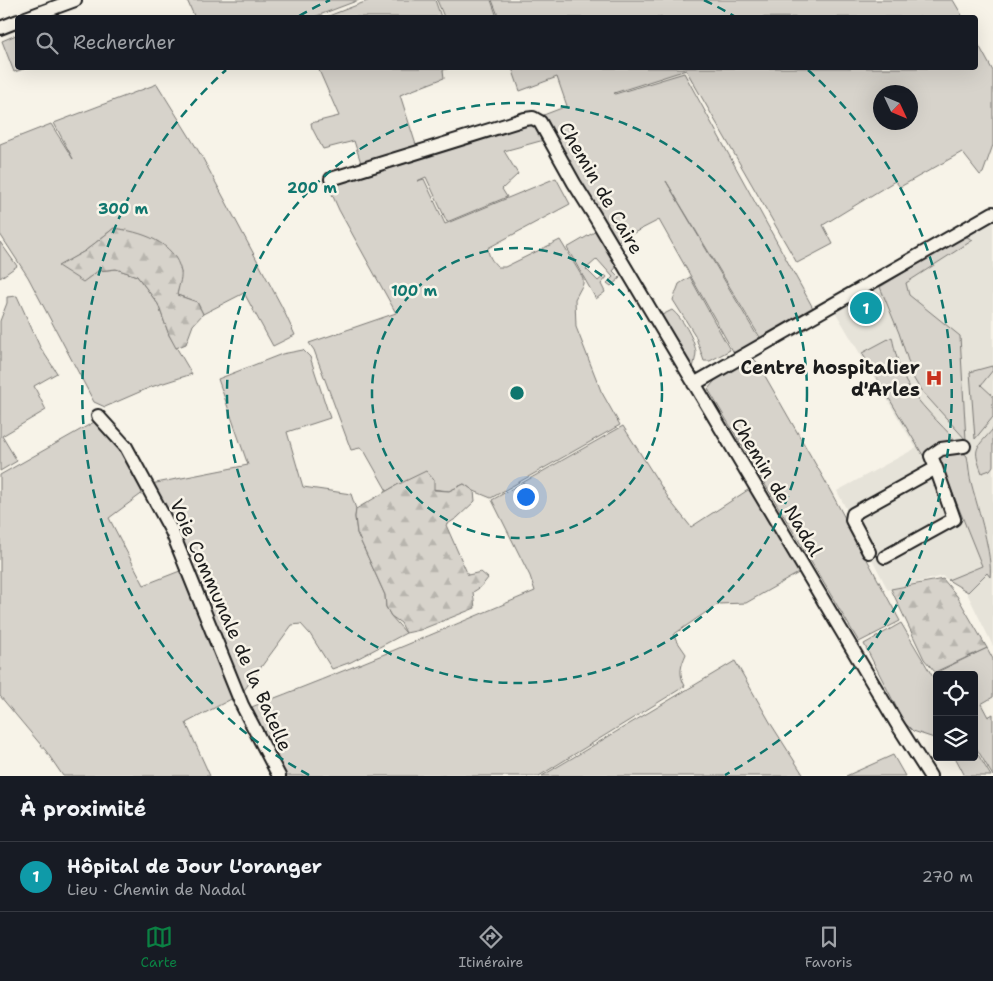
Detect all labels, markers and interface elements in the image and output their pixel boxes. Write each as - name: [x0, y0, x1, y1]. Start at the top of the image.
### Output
- search box: [15, 15, 978, 70]
- icon: search: [33, 29, 61, 57]
- text: Rechercher: [73, 30, 176, 55]
- north arrow: [873, 85, 918, 130]
- street label: Chemin de Caire: [553, 117, 649, 259]
- text: 200 m: [287, 178, 337, 198]
- text: 300 m: [98, 199, 148, 219]
- text: 100 m: [391, 281, 437, 301]
- pin: 1: [850, 289, 882, 327]
- place label: Centre hospitalier d'Arles: [741, 355, 920, 402]
- hospital icon: Centre hospitalier d'Arles: [924, 368, 944, 388]
- centre of rings: [508, 384, 526, 402]
- street label: Chemin de Nadal: [726, 413, 828, 561]
- your location: [513, 484, 539, 510]
- street label: Voie Communale de la Batelle: [164, 495, 298, 755]
- map controls: [933, 671, 978, 761]
- button: locate: [933, 671, 978, 716]
- button: layers: [933, 716, 978, 761]
- text: À proximité: [20, 795, 146, 823]
- text: Hôpital de Jour L'oranger: [67, 854, 322, 879]
- text: 1: [32, 866, 40, 887]
- text: 270 m: [922, 866, 973, 887]
- text: Lieu · Chemin de Nadal: [67, 879, 246, 900]
- tab: Carte: [141, 923, 177, 971]
- tab: Itinéraire: [458, 923, 523, 971]
- tab: Favoris: [805, 923, 852, 971]

